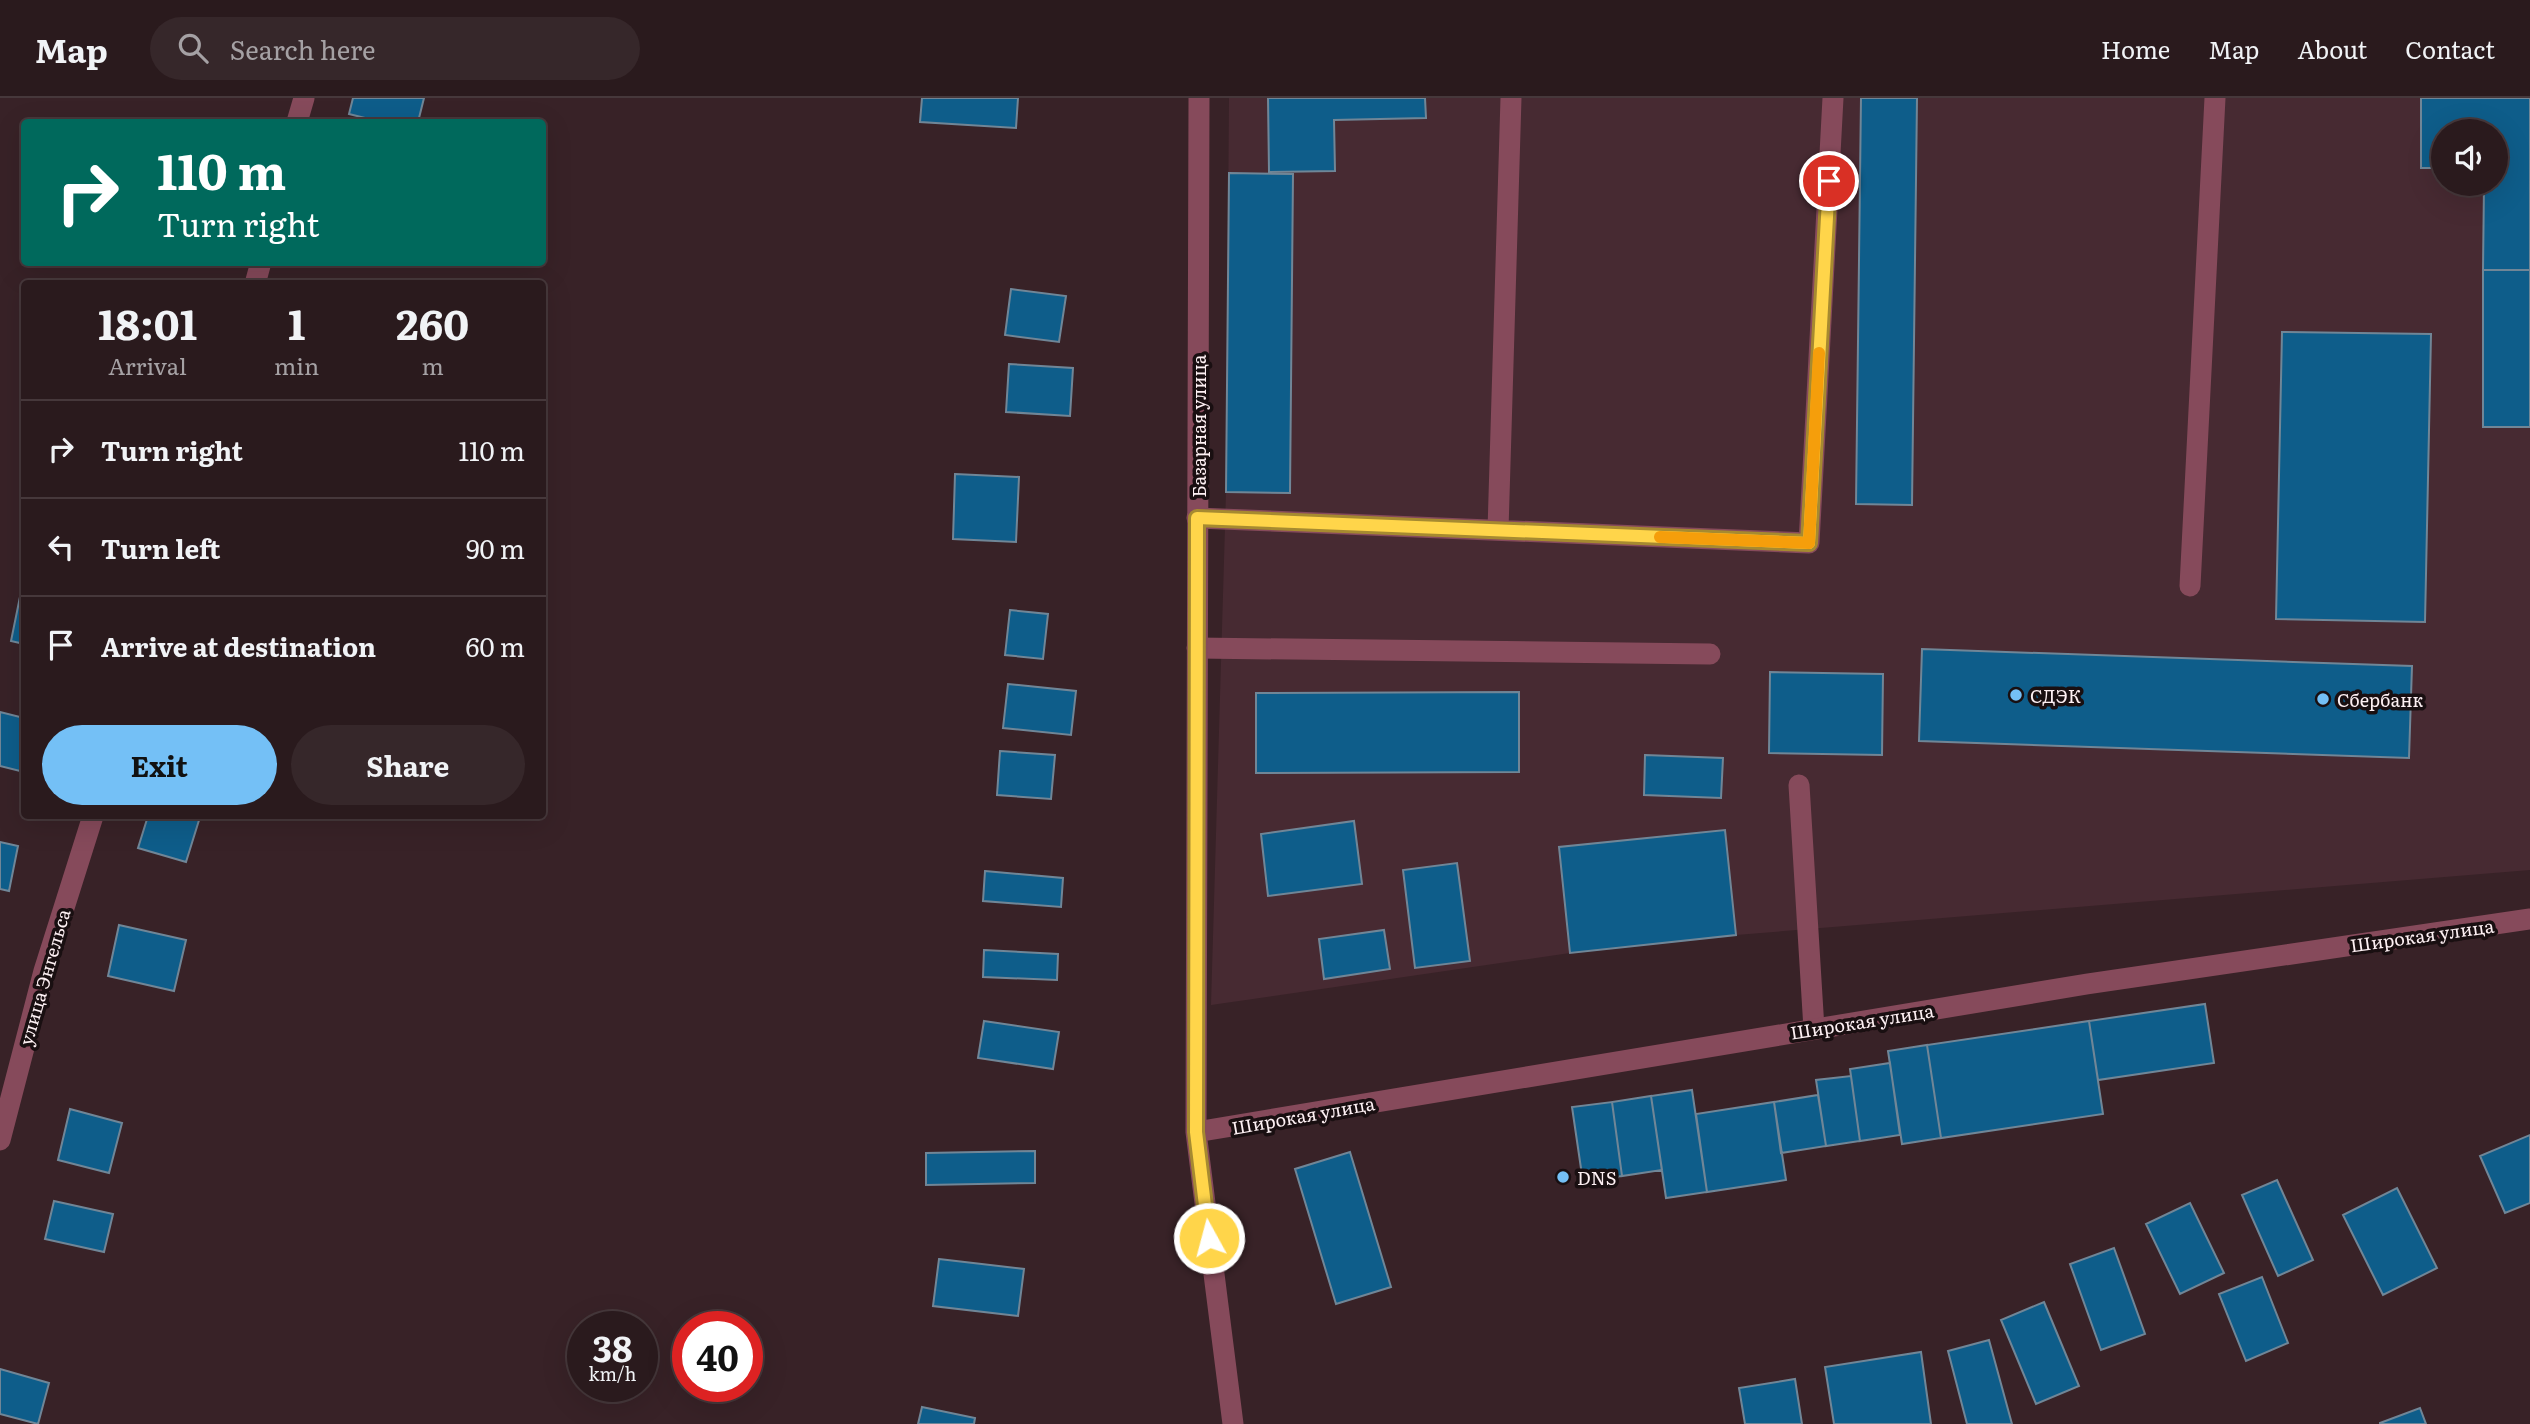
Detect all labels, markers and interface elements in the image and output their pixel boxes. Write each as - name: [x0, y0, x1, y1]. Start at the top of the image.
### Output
- search box: [150, 17, 640, 80]
- text: Map: [35, 24, 108, 73]
- icon: search: [174, 29, 212, 67]
- text: Search here: [230, 29, 376, 68]
- text: Home: [2101, 31, 2170, 66]
- text: Map: [2208, 31, 2259, 66]
- text: About: [2297, 31, 2367, 66]
- text: Contact: [2405, 31, 2495, 66]
- map controls: [2431, 119, 2508, 196]
- button: sound: [2431, 119, 2508, 196]
- text: 110 m: [157, 132, 286, 205]
- icon: right: [42, 147, 133, 238]
- pin: [1799, 151, 1859, 211]
- icon: arrive: [1810, 162, 1848, 200]
- text: Turn right: [157, 199, 319, 247]
- text: 18:01: [98, 291, 197, 353]
- text: 1: [288, 291, 305, 353]
- text: 260: [396, 291, 469, 353]
- text: Arrival: [108, 348, 187, 382]
- text: min: [274, 348, 319, 382]
- text: m: [421, 348, 444, 382]
- street label: Базарная улица: [1185, 354, 1212, 498]
- icon: right: [42, 430, 80, 468]
- text: Turn right: [101, 430, 243, 469]
- text: 110 m: [458, 430, 525, 469]
- icon: left: [42, 528, 80, 566]
- text: Turn left: [101, 528, 220, 567]
- text: 90 m: [466, 528, 525, 567]
- icon: arrive: [42, 626, 80, 664]
- text: Arrive at destination: [101, 626, 376, 665]
- text: 60 m: [466, 626, 525, 665]
- place label: СДЭК: [2030, 682, 2081, 709]
- place label: Сбербанк: [2337, 686, 2424, 713]
- marker: СДЭК: [2008, 687, 2024, 703]
- marker: Сбербанк: [2315, 691, 2331, 707]
- button: Exit: [42, 725, 277, 805]
- button: Share: [291, 725, 525, 805]
- street label: улица Энгельса: [12, 905, 76, 1048]
- street label: Широкая улица: [2348, 912, 2496, 958]
- street label: Широкая улица: [1788, 996, 1936, 1046]
- street label: Широкая улица: [1229, 1089, 1377, 1141]
- place label: DNS: [1577, 1164, 1617, 1191]
- marker: DNS: [1555, 1169, 1571, 1185]
- position arrow: [1172, 1201, 1246, 1275]
- speed limit sign: 40: [672, 1311, 763, 1402]
- text: 38: [592, 1321, 633, 1373]
- text: km/h: [589, 1360, 636, 1387]

